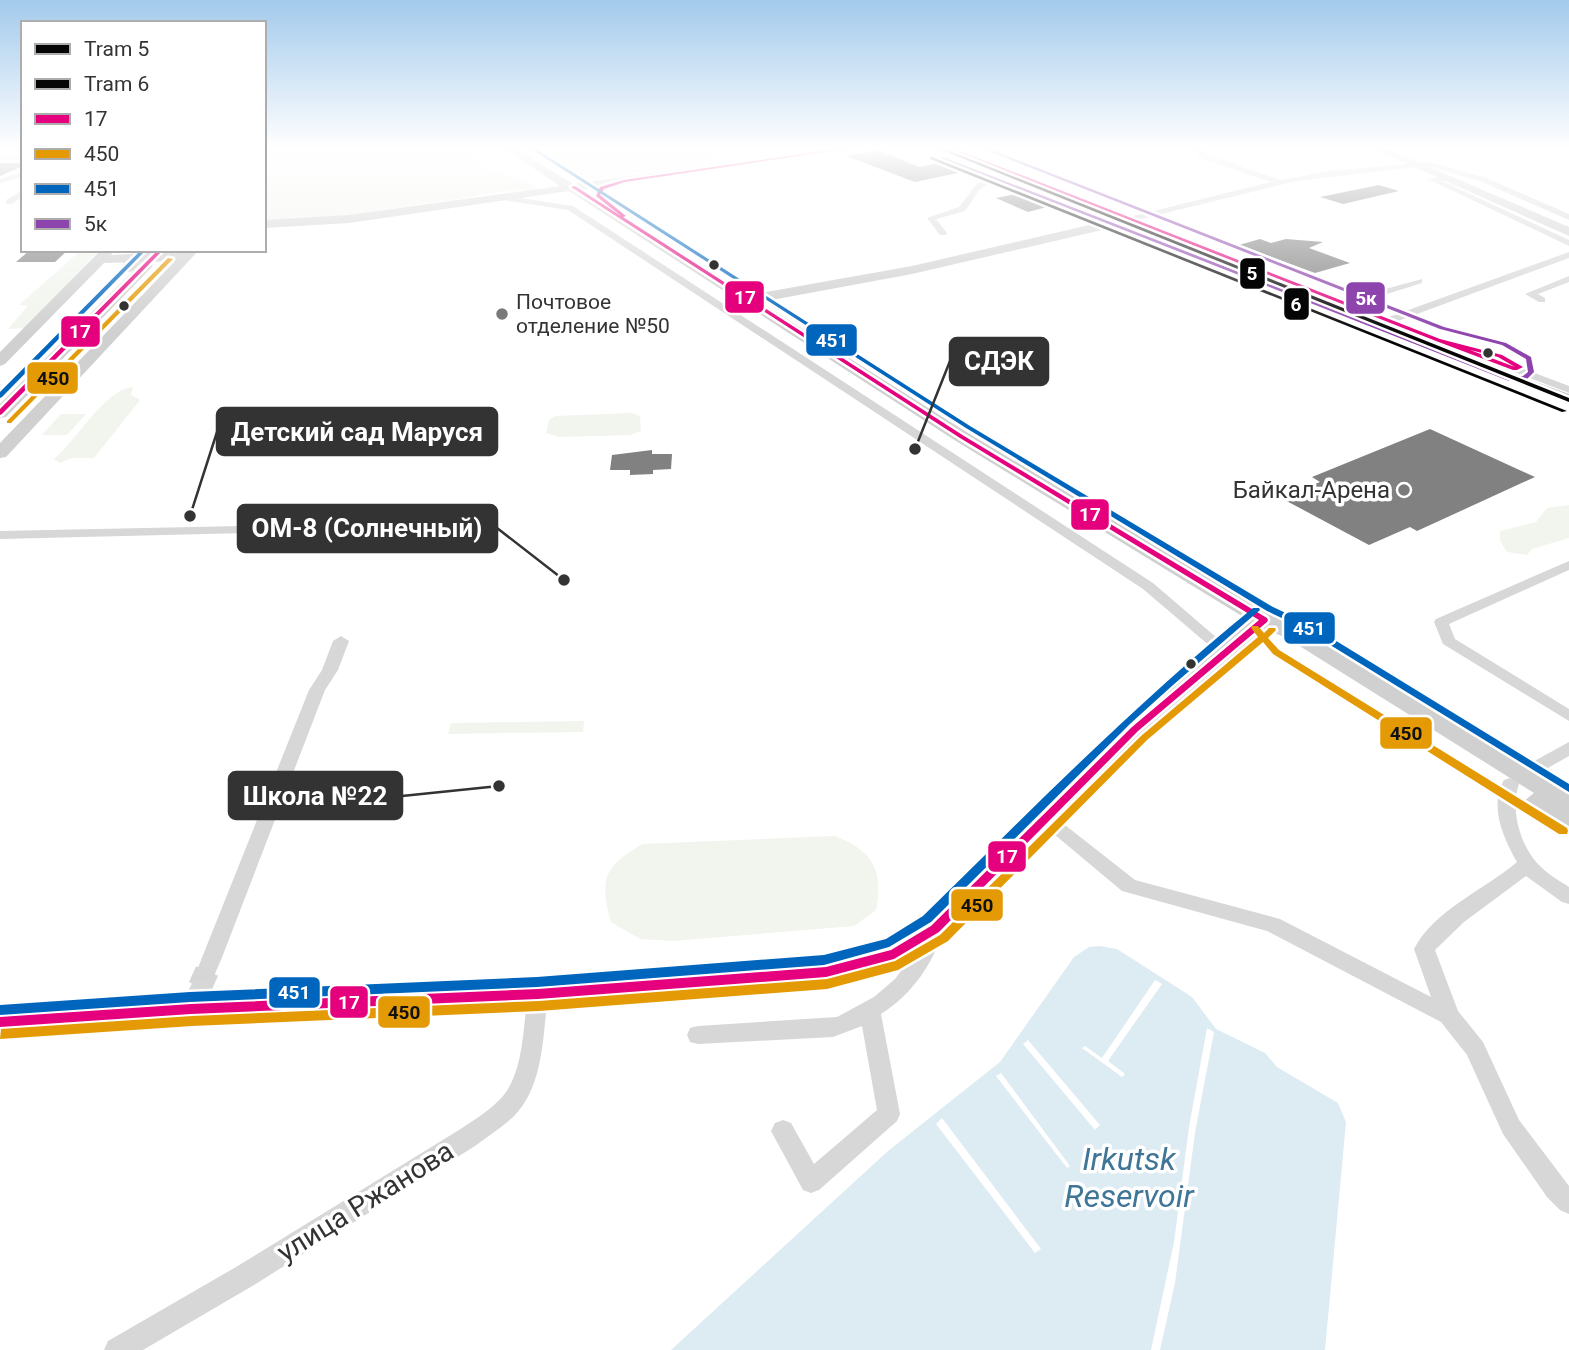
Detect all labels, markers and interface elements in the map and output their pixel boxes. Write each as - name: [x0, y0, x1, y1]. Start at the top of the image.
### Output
- legend: [21, 21, 266, 252]
- text: Tram 5: [84, 37, 149, 61]
- text: Tram 6: [84, 72, 149, 96]
- text: 17: [84, 107, 108, 131]
- text: 450: [84, 142, 119, 166]
- text: 451: [84, 177, 119, 201]
- text: 5к: [84, 212, 108, 236]
- line badge: 5: [1239, 257, 1266, 290]
- unlabelled marker: [707, 258, 721, 272]
- text: 5: [1247, 262, 1258, 285]
- line badge: 17: [724, 280, 765, 314]
- line badge: 5к: [1345, 281, 1386, 315]
- text: 17: [734, 286, 756, 309]
- line badge: 6: [1283, 287, 1310, 321]
- text: 5к: [1355, 287, 1377, 310]
- place label: Почтовое отделение №50: [516, 290, 670, 338]
- text: 6: [1291, 293, 1302, 316]
- unlabelled marker: [117, 299, 131, 313]
- marker: Почтовое отделение №50: [494, 306, 510, 322]
- line badge: 17: [60, 315, 101, 348]
- text: 17: [69, 320, 91, 343]
- line badge: 451: [805, 323, 858, 357]
- text: 451: [816, 329, 848, 352]
- callout: СДЭК: [950, 338, 1048, 385]
- text: СДЭК: [964, 346, 1034, 376]
- unlabelled marker: [1481, 346, 1495, 360]
- line badge: 450: [26, 361, 79, 395]
- text: 450: [37, 367, 69, 390]
- callout: Детский сад Маруся: [217, 408, 497, 455]
- text: Детский сад Маруся: [231, 417, 483, 447]
- place label: Байкал-Арена: [1233, 476, 1390, 504]
- marker: Байкал-Арена: [1396, 482, 1412, 498]
- line badge: 17: [1070, 498, 1110, 531]
- text: 17: [1079, 503, 1101, 526]
- callout: ОМ-8 (Солнечный): [238, 505, 497, 552]
- text: ОМ-8 (Солнечный): [252, 513, 482, 543]
- line badge: 451: [1283, 611, 1336, 645]
- text: 451: [1293, 617, 1325, 640]
- unlabelled marker: [1184, 657, 1198, 671]
- line badge: 450: [1379, 716, 1433, 750]
- text: 450: [1390, 722, 1422, 745]
- callout: Школа №22: [229, 772, 402, 819]
- text: Школа №22: [243, 781, 387, 811]
- line badge: 17: [987, 840, 1027, 873]
- text: 17: [996, 845, 1018, 868]
- line badge: 450: [950, 888, 1004, 922]
- text: 450: [961, 894, 993, 917]
- line badge: 451: [268, 976, 321, 1009]
- text: 451: [278, 981, 310, 1004]
- line badge: 17: [329, 985, 369, 1019]
- text: 17: [338, 991, 360, 1014]
- line badge: 450: [377, 995, 431, 1029]
- text: 450: [388, 1001, 420, 1024]
- street label: улица Ржанова: [271, 1134, 459, 1269]
- water label: Irkutsk Reservoir: [1064, 1140, 1195, 1215]

